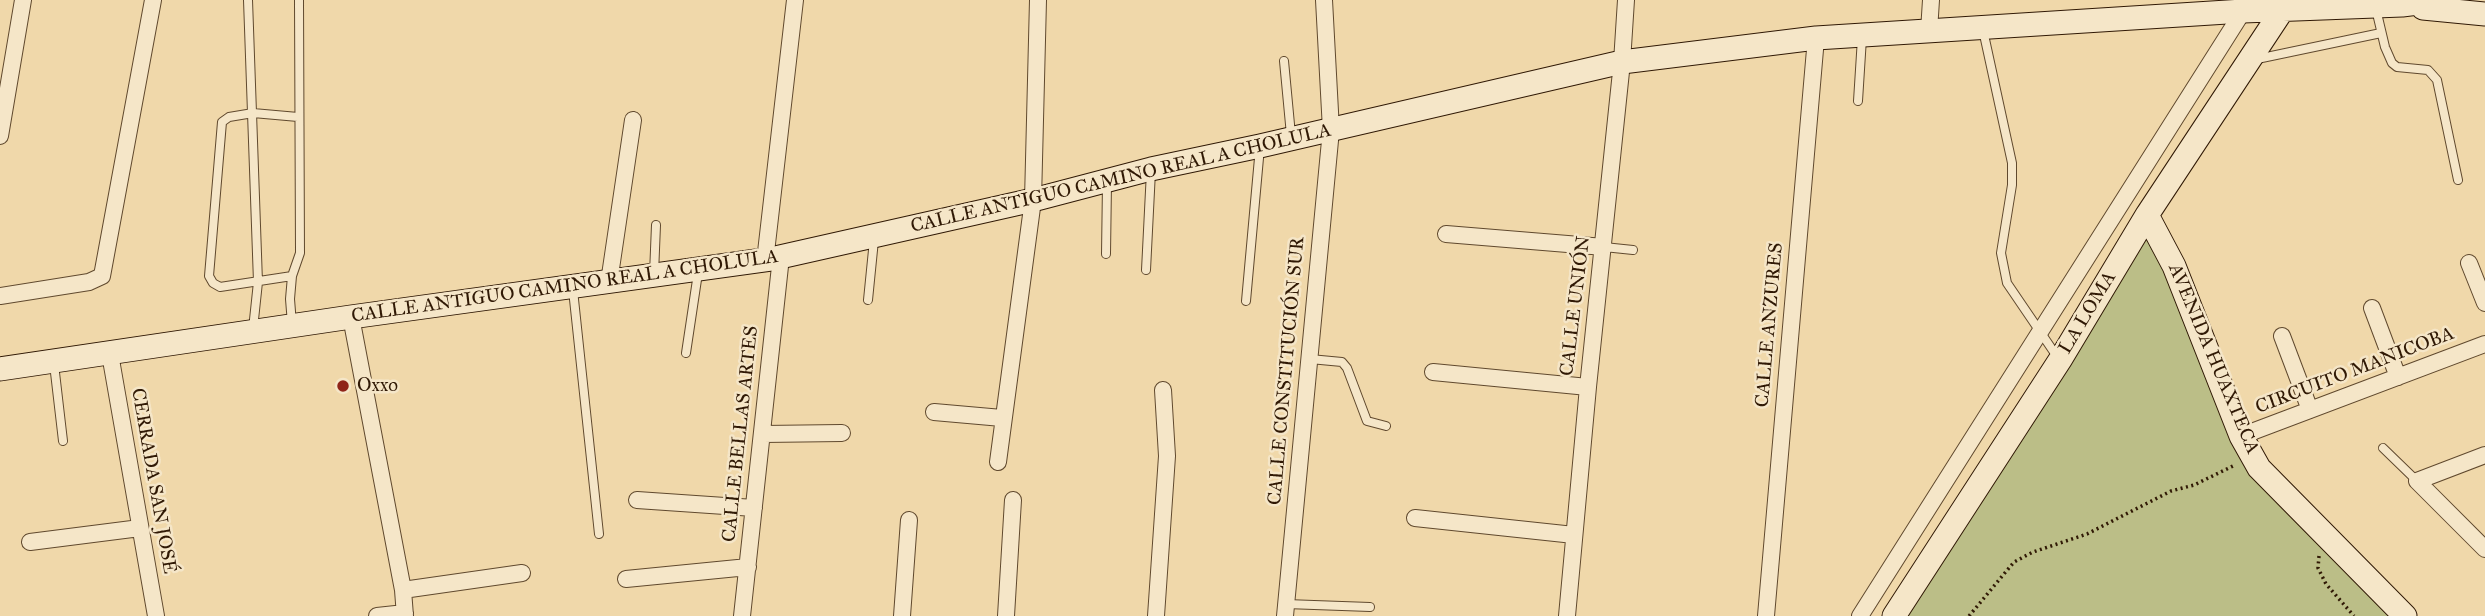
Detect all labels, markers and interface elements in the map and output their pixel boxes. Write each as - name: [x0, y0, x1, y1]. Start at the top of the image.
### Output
- street label: CALLE ANTIGUO CAMINO REAL A CHOLULA: [909, 119, 1333, 239]
- street label: CALLE UNIÓN: [1556, 235, 1596, 377]
- street label: CALLE CONSTITUCIÓN SUR: [1264, 236, 1310, 506]
- street label: CALLE ANZURES: [1751, 242, 1789, 408]
- street label: CALLE ANTIGUO CAMINO REAL A CHOLULA: [350, 246, 780, 328]
- street label: AVENIDA HUAXTECA: [2163, 260, 2263, 458]
- street label: LA LOMA: [2054, 268, 2122, 358]
- street label: CIRCUITO MANICOBA: [2253, 323, 2457, 419]
- street label: CALLE BELLAS ARTES: [718, 325, 764, 543]
- place label: Oxxo: [357, 375, 398, 397]
- marker: Oxxo: [335, 378, 351, 394]
- street label: CERRADA SAN JOSÉ: [125, 386, 181, 576]

